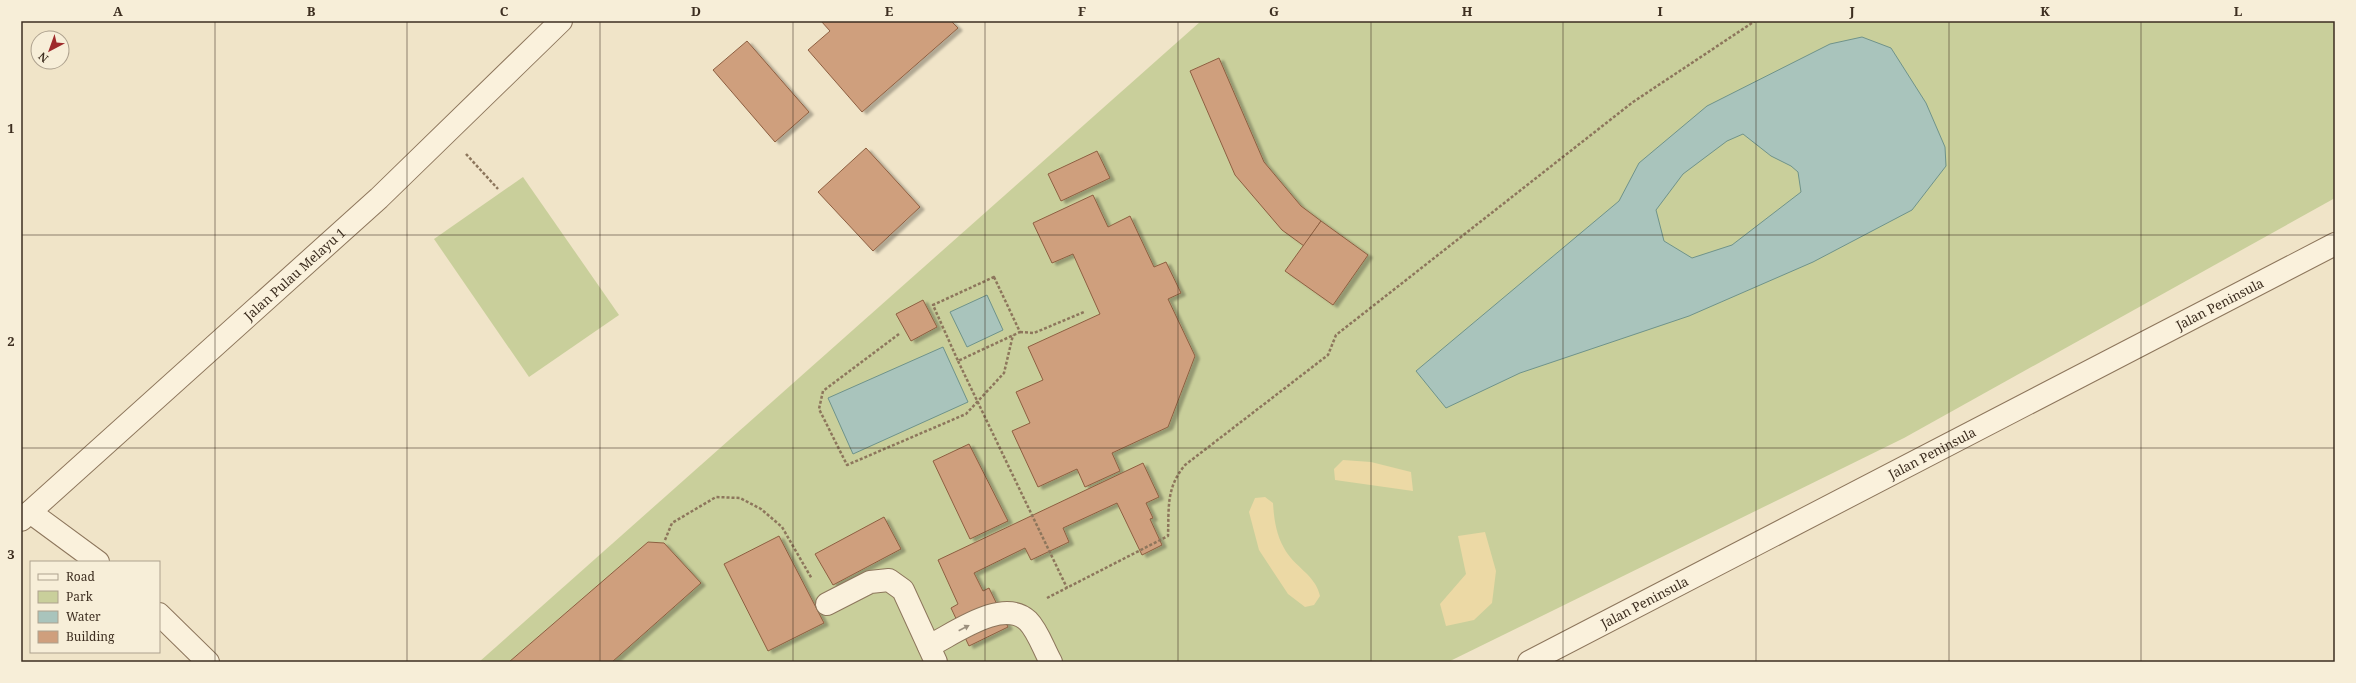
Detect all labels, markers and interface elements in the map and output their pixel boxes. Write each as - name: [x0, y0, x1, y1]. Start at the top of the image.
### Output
- text: A: [113, 2, 123, 20]
- text: B: [307, 2, 316, 20]
- text: C: [500, 2, 509, 20]
- text: D: [691, 2, 701, 20]
- text: E: [885, 2, 894, 20]
- text: F: [1078, 2, 1086, 20]
- text: G: [1269, 2, 1279, 20]
- text: H: [1462, 2, 1473, 20]
- text: I: [1657, 2, 1663, 20]
- text: J: [1848, 2, 1855, 20]
- text: K: [2040, 2, 2050, 20]
- text: L: [2234, 2, 2243, 20]
- north arrow: [30, 30, 70, 70]
- text: N: [35, 49, 51, 66]
- text: 1: [7, 119, 15, 137]
- street label: Jalan Pulau Melayu 1: [239, 223, 349, 325]
- street label: Jalan Peninsula: [2172, 274, 2267, 334]
- text: 2: [7, 332, 15, 350]
- street label: Jalan Peninsula: [1884, 423, 1979, 484]
- text: 3: [7, 545, 15, 563]
- legend: [30, 561, 160, 653]
- text: Road: [66, 568, 96, 585]
- street label: Jalan Peninsula: [1597, 572, 1691, 633]
- text: Park: [66, 588, 94, 605]
- text: Water: [66, 608, 101, 625]
- one-way arrow: [958, 625, 969, 632]
- text: Building: [66, 628, 115, 645]

